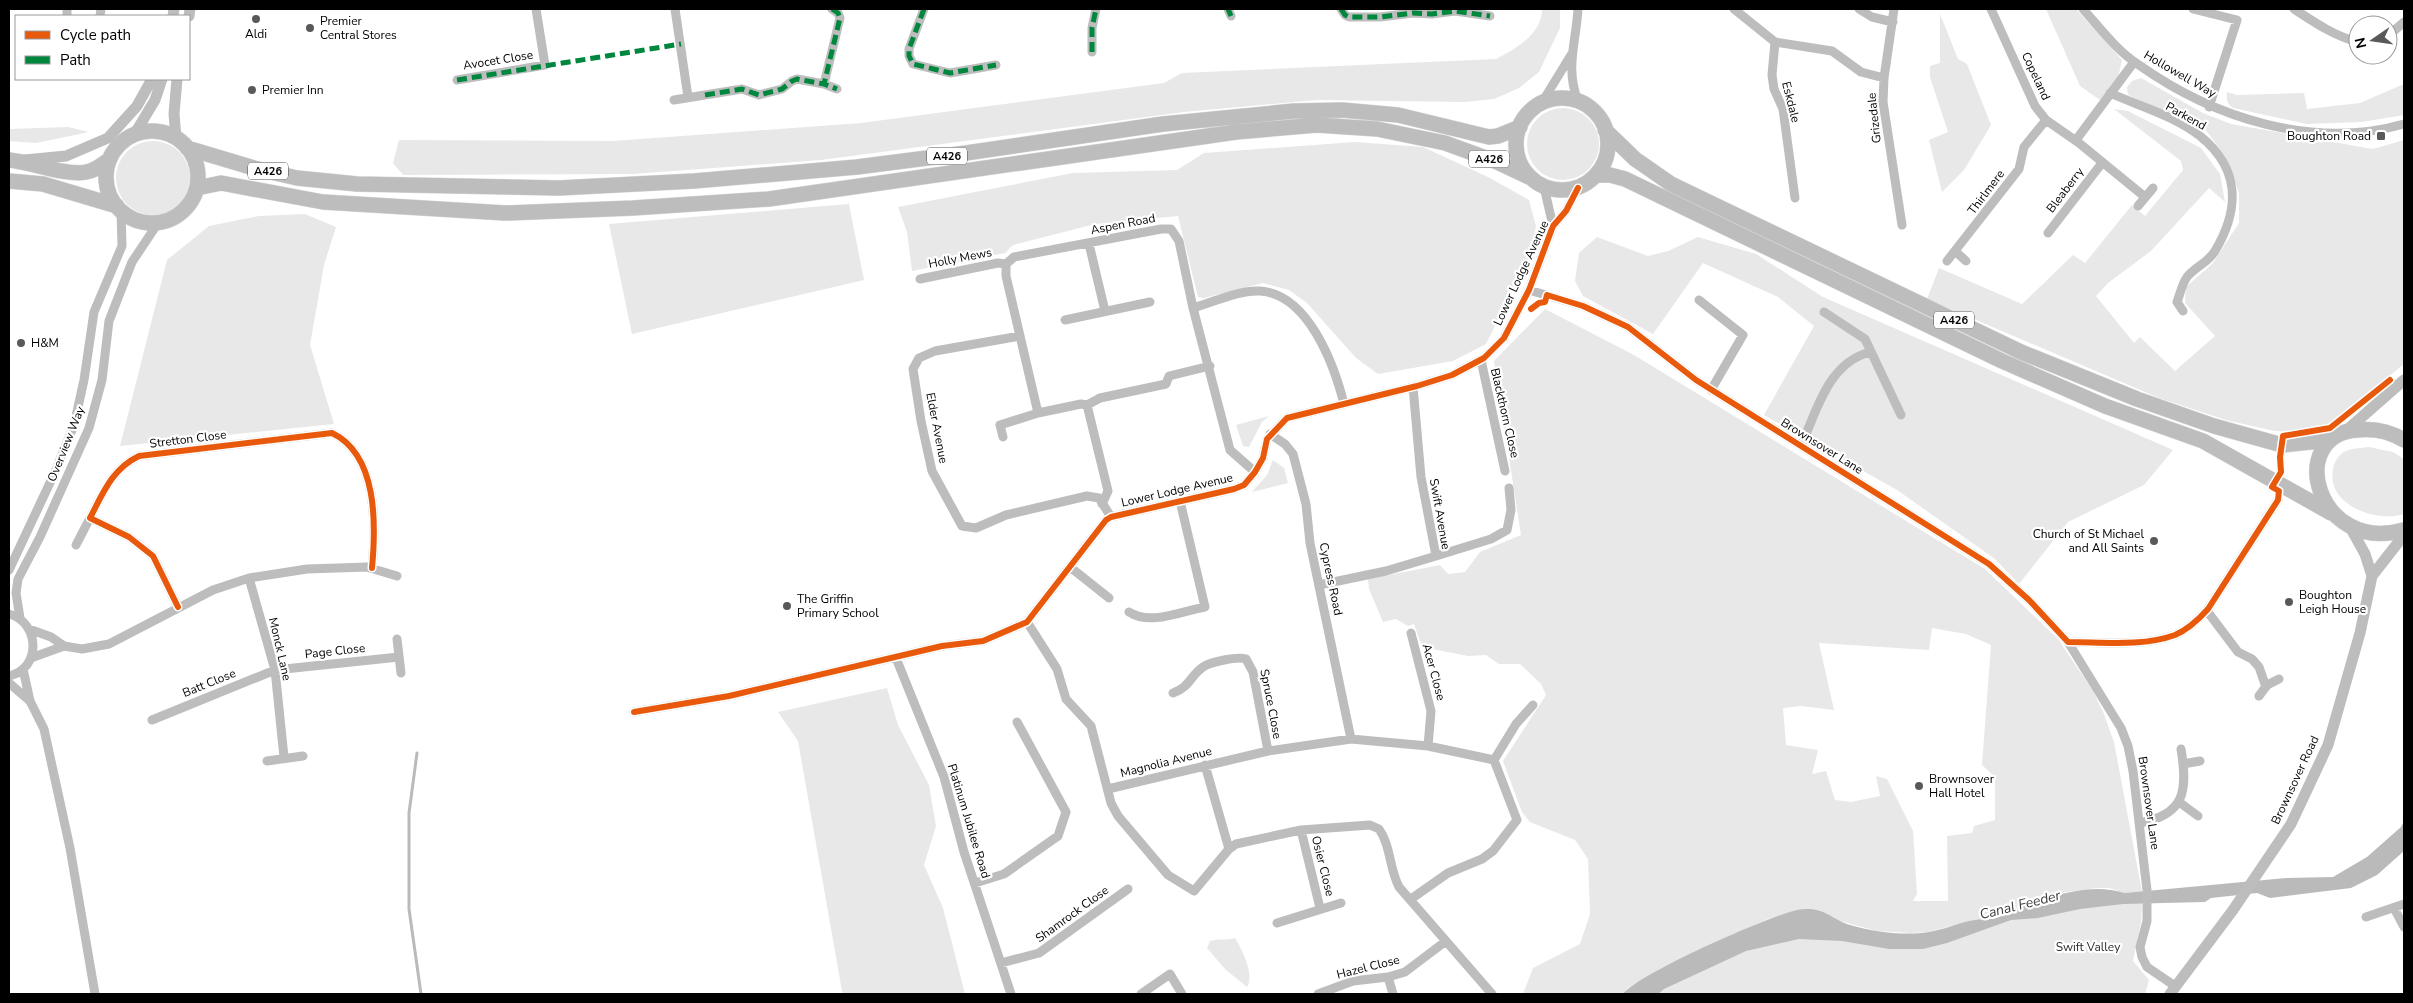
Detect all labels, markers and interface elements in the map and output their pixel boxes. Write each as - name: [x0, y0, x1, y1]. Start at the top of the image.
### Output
- marker: Aldi: [250, 13, 262, 25]
- place label: Premier Central Stores: [320, 13, 397, 43]
- legend: [15, 15, 190, 80]
- north arrow: [2348, 15, 2398, 65]
- marker: Premier Central Stores: [304, 22, 316, 34]
- text: Cycle path: [60, 25, 131, 45]
- place label: Aldi: [245, 26, 267, 42]
- text: N: [2350, 36, 2371, 50]
- street label: Avocet Close: [462, 47, 534, 73]
- street label: Hollowell Way: [2141, 47, 2220, 102]
- street label: Copeland: [2018, 49, 2054, 103]
- text: Path: [60, 50, 91, 70]
- street label: Eskdale: [1778, 80, 1804, 124]
- place label: Premier Inn: [262, 82, 324, 98]
- marker: Premier Inn: [246, 84, 258, 96]
- street label: Grizedale: [1863, 92, 1885, 144]
- street label: Parkend: [2163, 98, 2209, 134]
- place label: Boughton Road: [2287, 128, 2371, 144]
- marker: Boughton Road: [2375, 130, 2387, 142]
- road number: A426: [927, 148, 967, 164]
- road number: A426: [1469, 150, 1509, 168]
- road number: A426: [248, 162, 288, 180]
- street label: Bleaberry: [2043, 163, 2088, 216]
- street label: Thirlmere: [1964, 166, 2008, 218]
- street label: Aspen Road: [1089, 210, 1157, 238]
- street label: Lower Lodge Avenue: [1490, 218, 1552, 328]
- street label: Holly Mews: [927, 244, 993, 272]
- road number: A426: [1934, 312, 1974, 328]
- place label: H&M: [31, 335, 59, 351]
- marker: H&M: [15, 337, 27, 349]
- street label: Blackthorn Close: [1487, 367, 1523, 459]
- street label: Elder Avenue: [922, 391, 952, 465]
- street label: Overview Way: [44, 403, 89, 484]
- street label: Brownsover Lane: [1778, 414, 1866, 478]
- street label: Stretton Close: [149, 426, 227, 452]
- street label: Lower Lodge Avenue: [1120, 469, 1234, 511]
- street label: Swift Avenue: [1426, 477, 1454, 551]
- place label: Church of St Michael and All Saints: [2033, 526, 2144, 556]
- marker: Church of St Michael and All Saints: [2148, 535, 2160, 547]
- street label: Cypress Road: [1315, 541, 1347, 617]
- place label: Boughton Leigh House: [2299, 587, 2366, 617]
- place label: The Griffin Primary School: [797, 591, 879, 621]
- marker: Boughton Leigh House: [2283, 596, 2295, 608]
- marker: The Griffin Primary School: [781, 600, 793, 612]
- street label: Monck Lane: [265, 616, 295, 682]
- street label: Page Close: [304, 640, 366, 662]
- street label: Acer Close: [1419, 642, 1449, 702]
- street label: Batt Close: [180, 665, 238, 701]
- street label: Spruce Close: [1256, 668, 1286, 740]
- street label: Brownsover Road: [2267, 733, 2323, 827]
- street label: Magnolia Avenue: [1119, 743, 1213, 781]
- street label: Brownsover Lane: [2135, 755, 2163, 851]
- street label: Platinum Jubilee Road: [944, 762, 994, 880]
- place label: Brownsover Hall Hotel: [1929, 771, 1995, 801]
- marker: Brownsover Hall Hotel: [1913, 780, 1925, 792]
- street label: Osier Close: [1308, 834, 1338, 898]
- street label: Shamrock Close: [1032, 882, 1112, 946]
- water label: Canal Feeder: [1978, 886, 2063, 924]
- park label: Swift Valley: [2056, 939, 2121, 955]
- street label: Hazel Close: [1335, 951, 1401, 983]

